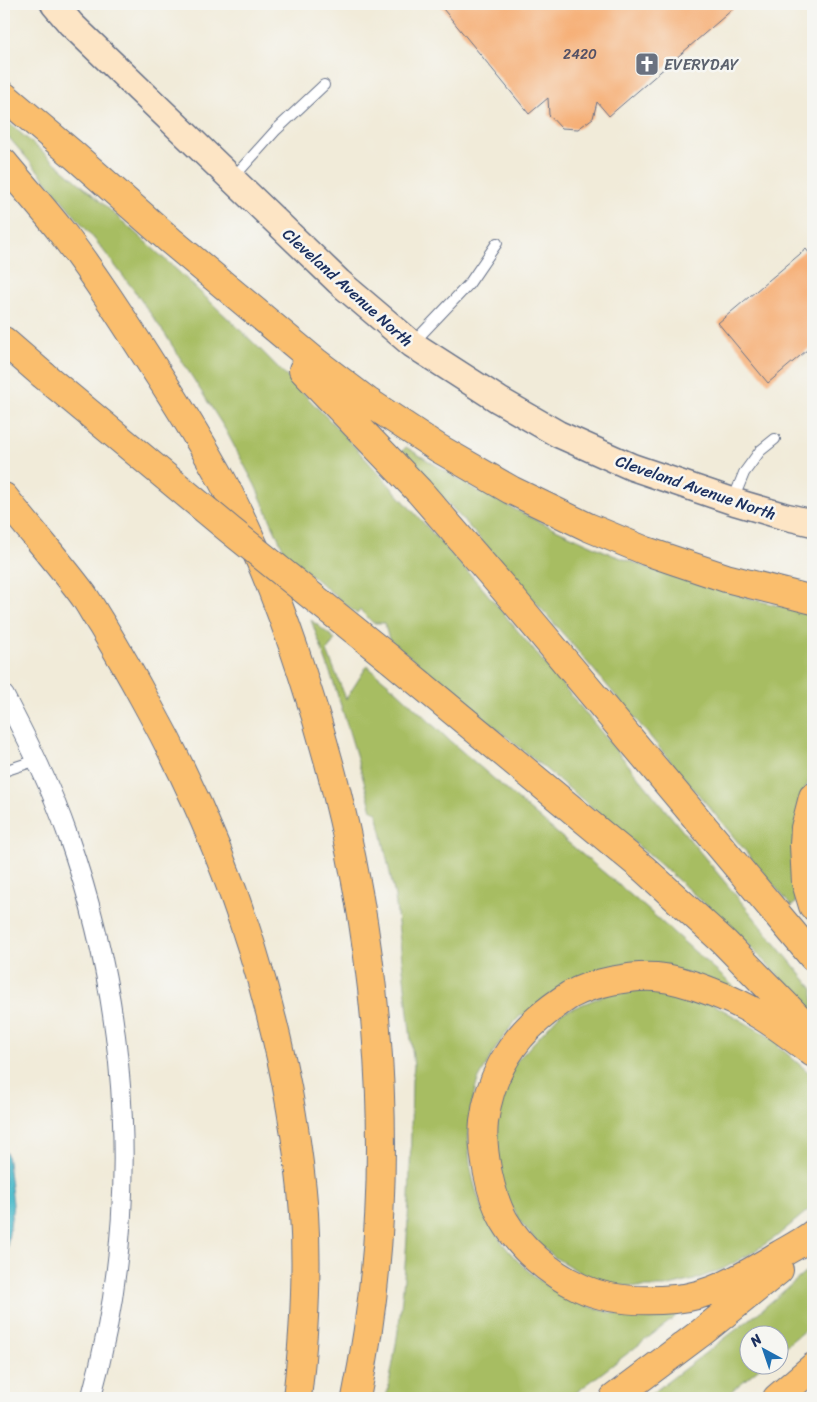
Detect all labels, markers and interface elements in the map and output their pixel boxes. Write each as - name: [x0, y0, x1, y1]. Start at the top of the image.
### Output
- house number: 2420: [563, 42, 597, 67]
- place label: EVERYDAY: [664, 50, 740, 79]
- church icon: EVERYDAY: [634, 51, 660, 77]
- street label: Cleveland Avenue North: [276, 220, 420, 354]
- street label: Cleveland Avenue North: [612, 446, 780, 529]
- north arrow: [740, 1324, 790, 1374]
- text: N: [743, 1328, 768, 1354]

